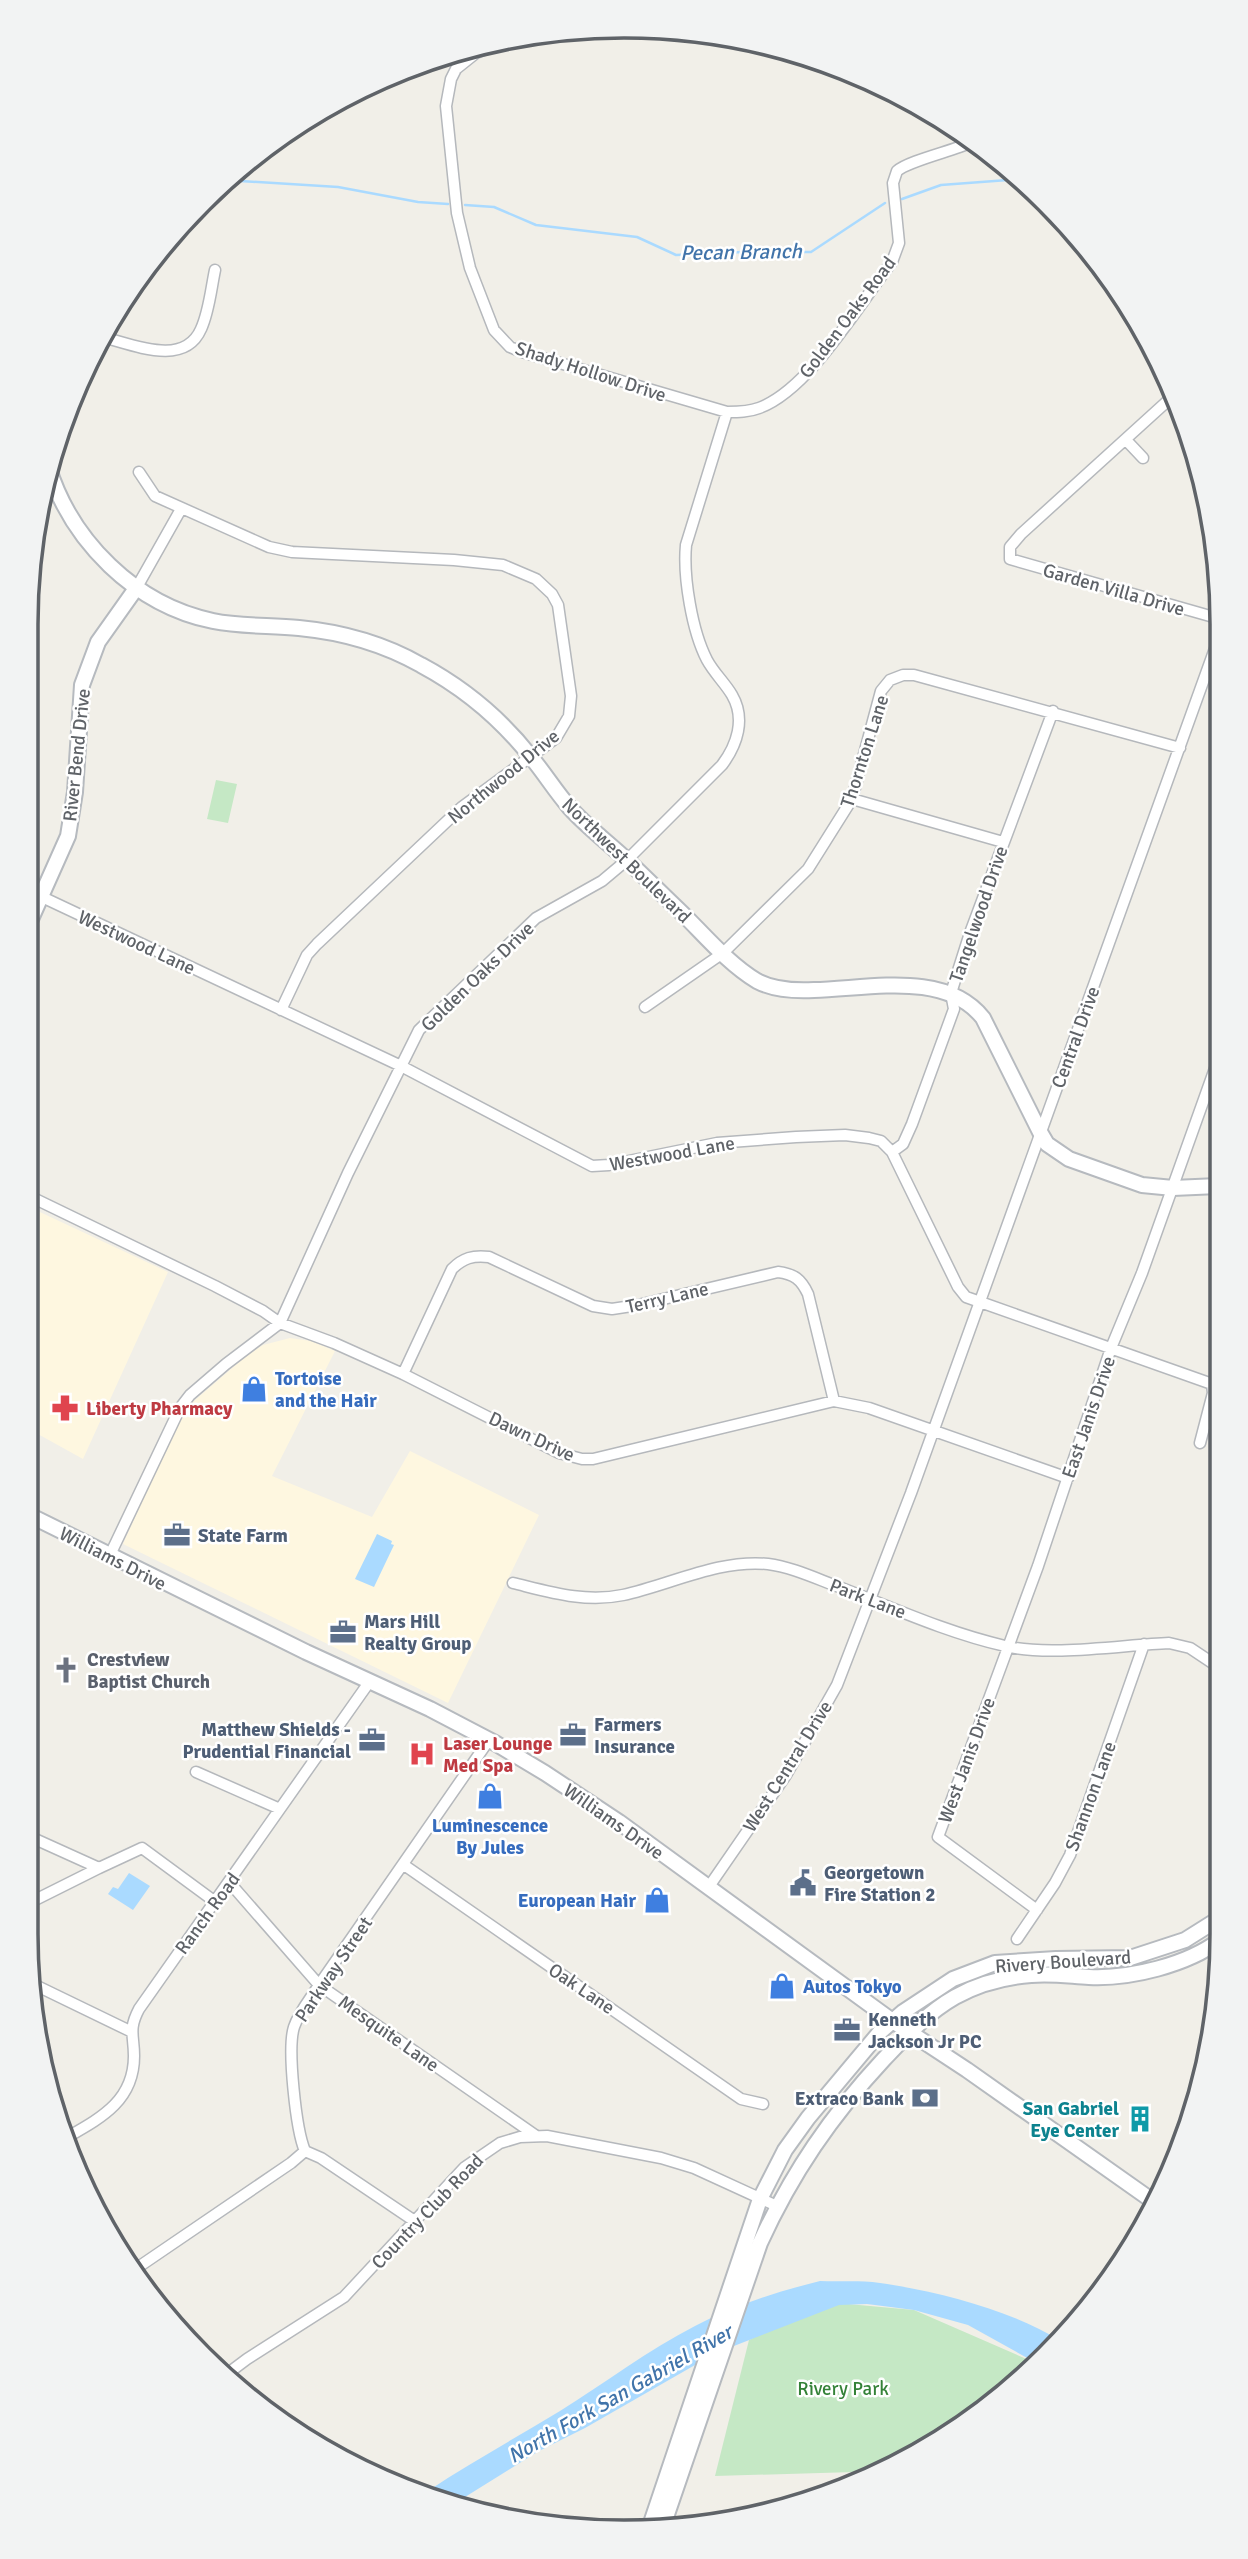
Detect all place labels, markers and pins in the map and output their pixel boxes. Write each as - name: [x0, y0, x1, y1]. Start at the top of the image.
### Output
- place label: Tortoise and the Hair: [275, 1367, 377, 1413]
- shop icon: Tortoise and the Hair: [239, 1374, 269, 1404]
- pharmacy icon: Liberty Pharmacy: [50, 1393, 80, 1423]
- place label: Liberty Pharmacy: [86, 1397, 233, 1421]
- office icon: State Farm: [162, 1520, 192, 1550]
- place label: State Farm: [198, 1524, 288, 1548]
- place label: Mars Hill Realty Group: [364, 1610, 471, 1656]
- office icon: Mars Hill Realty Group: [328, 1617, 358, 1647]
- place label: Crestview Baptist Church: [87, 1648, 210, 1694]
- church icon: Crestview Baptist Church: [51, 1655, 81, 1685]
- place label: Farmers Insurance: [594, 1713, 675, 1759]
- place label: Matthew Shields - Prudential Financial: [182, 1718, 351, 1764]
- office icon: Farmers Insurance: [558, 1720, 588, 1750]
- office icon: Matthew Shields - Prudential Financial: [357, 1725, 387, 1755]
- place label: Laser Lounge Med Spa: [443, 1732, 552, 1778]
- hospital icon: Laser Lounge Med Spa: [407, 1739, 437, 1769]
- shop icon: Luminescence By Jules: [475, 1781, 505, 1811]
- place label: Luminescence By Jules: [432, 1814, 548, 1860]
- place label: Georgetown Fire Station 2: [824, 1861, 936, 1907]
- public building icon: Georgetown Fire Station 2: [788, 1868, 818, 1898]
- shop icon: European Hair: [642, 1885, 672, 1915]
- place label: European Hair: [518, 1889, 636, 1913]
- shop icon: Autos Tokyo: [767, 1971, 797, 2001]
- place label: Autos Tokyo: [803, 1975, 902, 1999]
- place label: Kenneth Jackson Jr PC: [868, 2008, 982, 2054]
- office icon: Kenneth Jackson Jr PC: [832, 2015, 862, 2045]
- bank icon: Extraco Bank: [910, 2083, 940, 2113]
- place label: Extraco Bank: [795, 2087, 904, 2111]
- place label: San Gabriel Eye Center: [1023, 2097, 1119, 2143]
- building icon: San Gabriel Eye Center: [1125, 2104, 1155, 2134]

